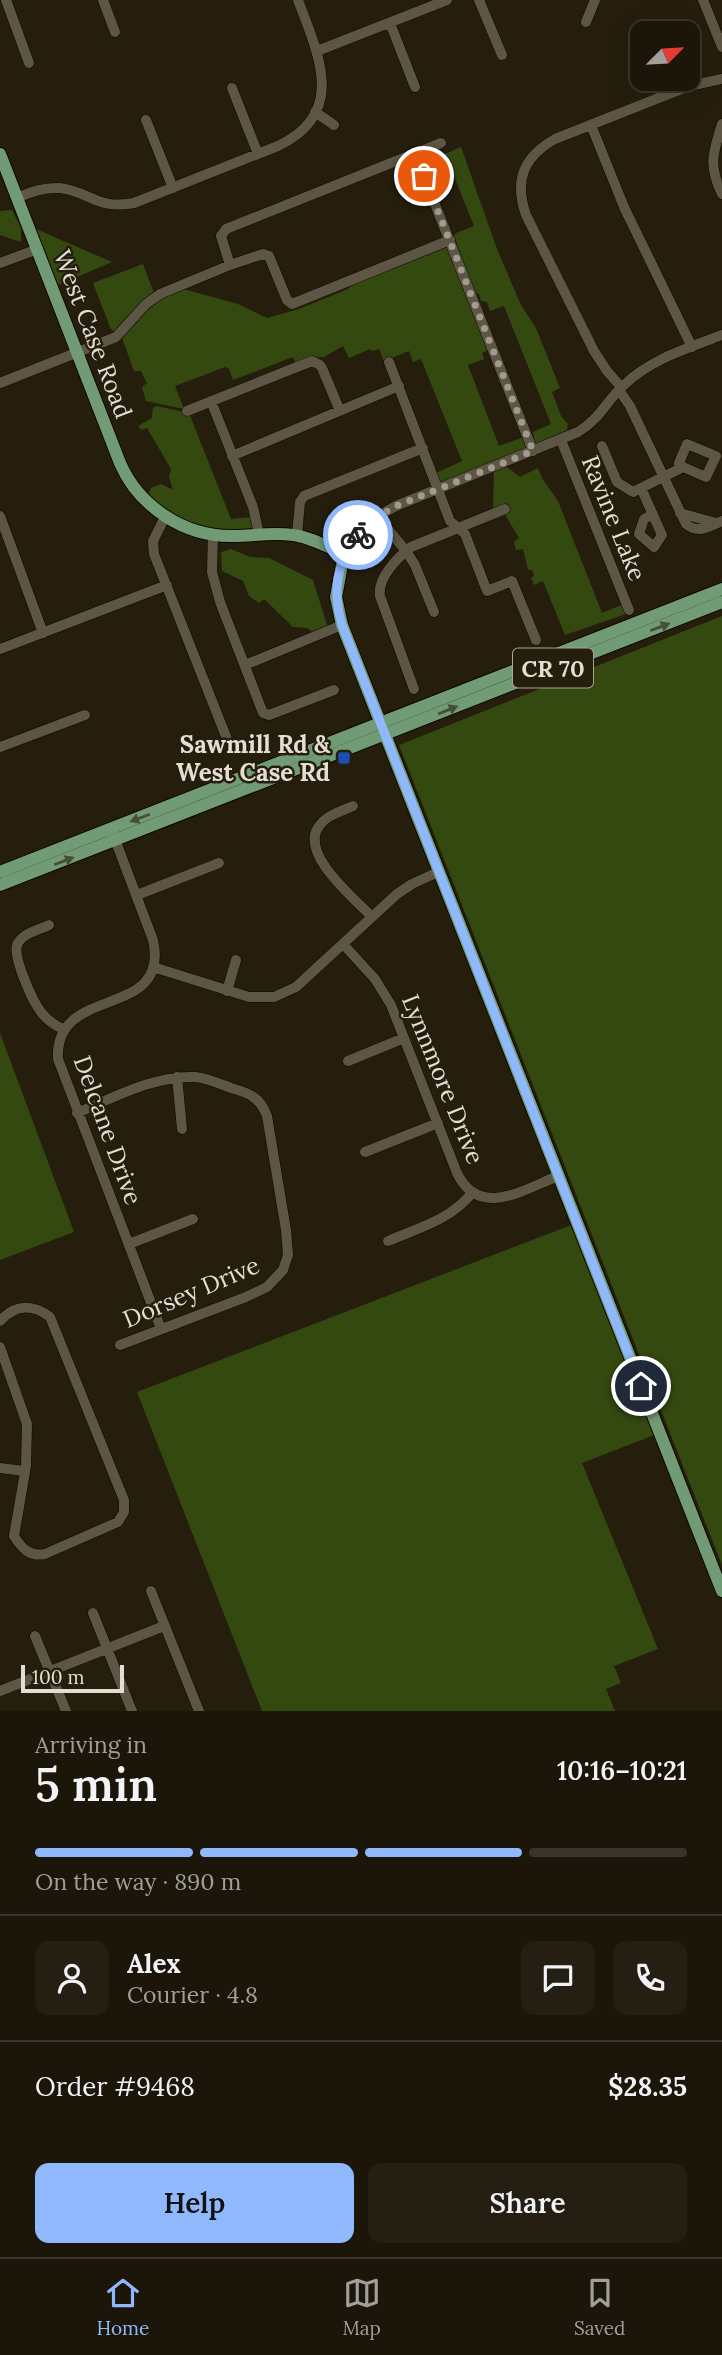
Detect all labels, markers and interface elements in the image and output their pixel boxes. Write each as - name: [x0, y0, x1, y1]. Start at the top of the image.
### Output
- north arrow: [630, 21, 700, 91]
- map controls: [630, 21, 700, 91]
- pin: [394, 146, 454, 206]
- icon: bag: [405, 157, 443, 195]
- street label: West Case Road: [47, 245, 139, 423]
- street label: Ravine Lake: [575, 451, 653, 585]
- courier: [323, 500, 393, 570]
- icon: bike: [339, 516, 377, 554]
- one-way arrow: [649, 621, 670, 632]
- road number: CR 70: [513, 648, 593, 688]
- one-way arrow: [438, 704, 459, 715]
- place label: Sawmill Rd & West Case Rd: [176, 729, 331, 788]
- marker: Sawmill Rd & West Case Rd: [336, 750, 352, 766]
- one-way arrow: [129, 813, 150, 824]
- one-way arrow: [53, 855, 74, 866]
- street label: Lynnmore Drive: [395, 990, 491, 1168]
- street label: Delcane Drive: [67, 1051, 149, 1209]
- street label: Dorsey Drive: [118, 1249, 264, 1335]
- pin: [611, 1356, 671, 1416]
- icon: home: [622, 1367, 660, 1405]
- scale bar: [21, 1662, 124, 1694]
- text: 100 m: [32, 1665, 85, 1689]
- text: Arriving in: [35, 1730, 147, 1759]
- text: 10:16–10:21: [557, 1754, 687, 1787]
- text: 5 min: [35, 1755, 157, 1814]
- text: On the way · 890 m: [35, 1867, 241, 1896]
- button: person: [35, 1941, 109, 2015]
- button: chat: [521, 1941, 595, 2015]
- button: phone: [613, 1941, 687, 2015]
- text: Alex: [127, 1947, 181, 1980]
- text: Courier · 4.8: [127, 1980, 258, 2009]
- text: Order #9468: [35, 2070, 195, 2103]
- text: $28.35: [608, 2070, 687, 2103]
- button: Help: [35, 2163, 354, 2243]
- button: Share: [368, 2163, 687, 2243]
- tab: Home: [97, 2274, 149, 2340]
- tab: Map: [342, 2274, 381, 2340]
- tab: Saved: [574, 2274, 625, 2340]

